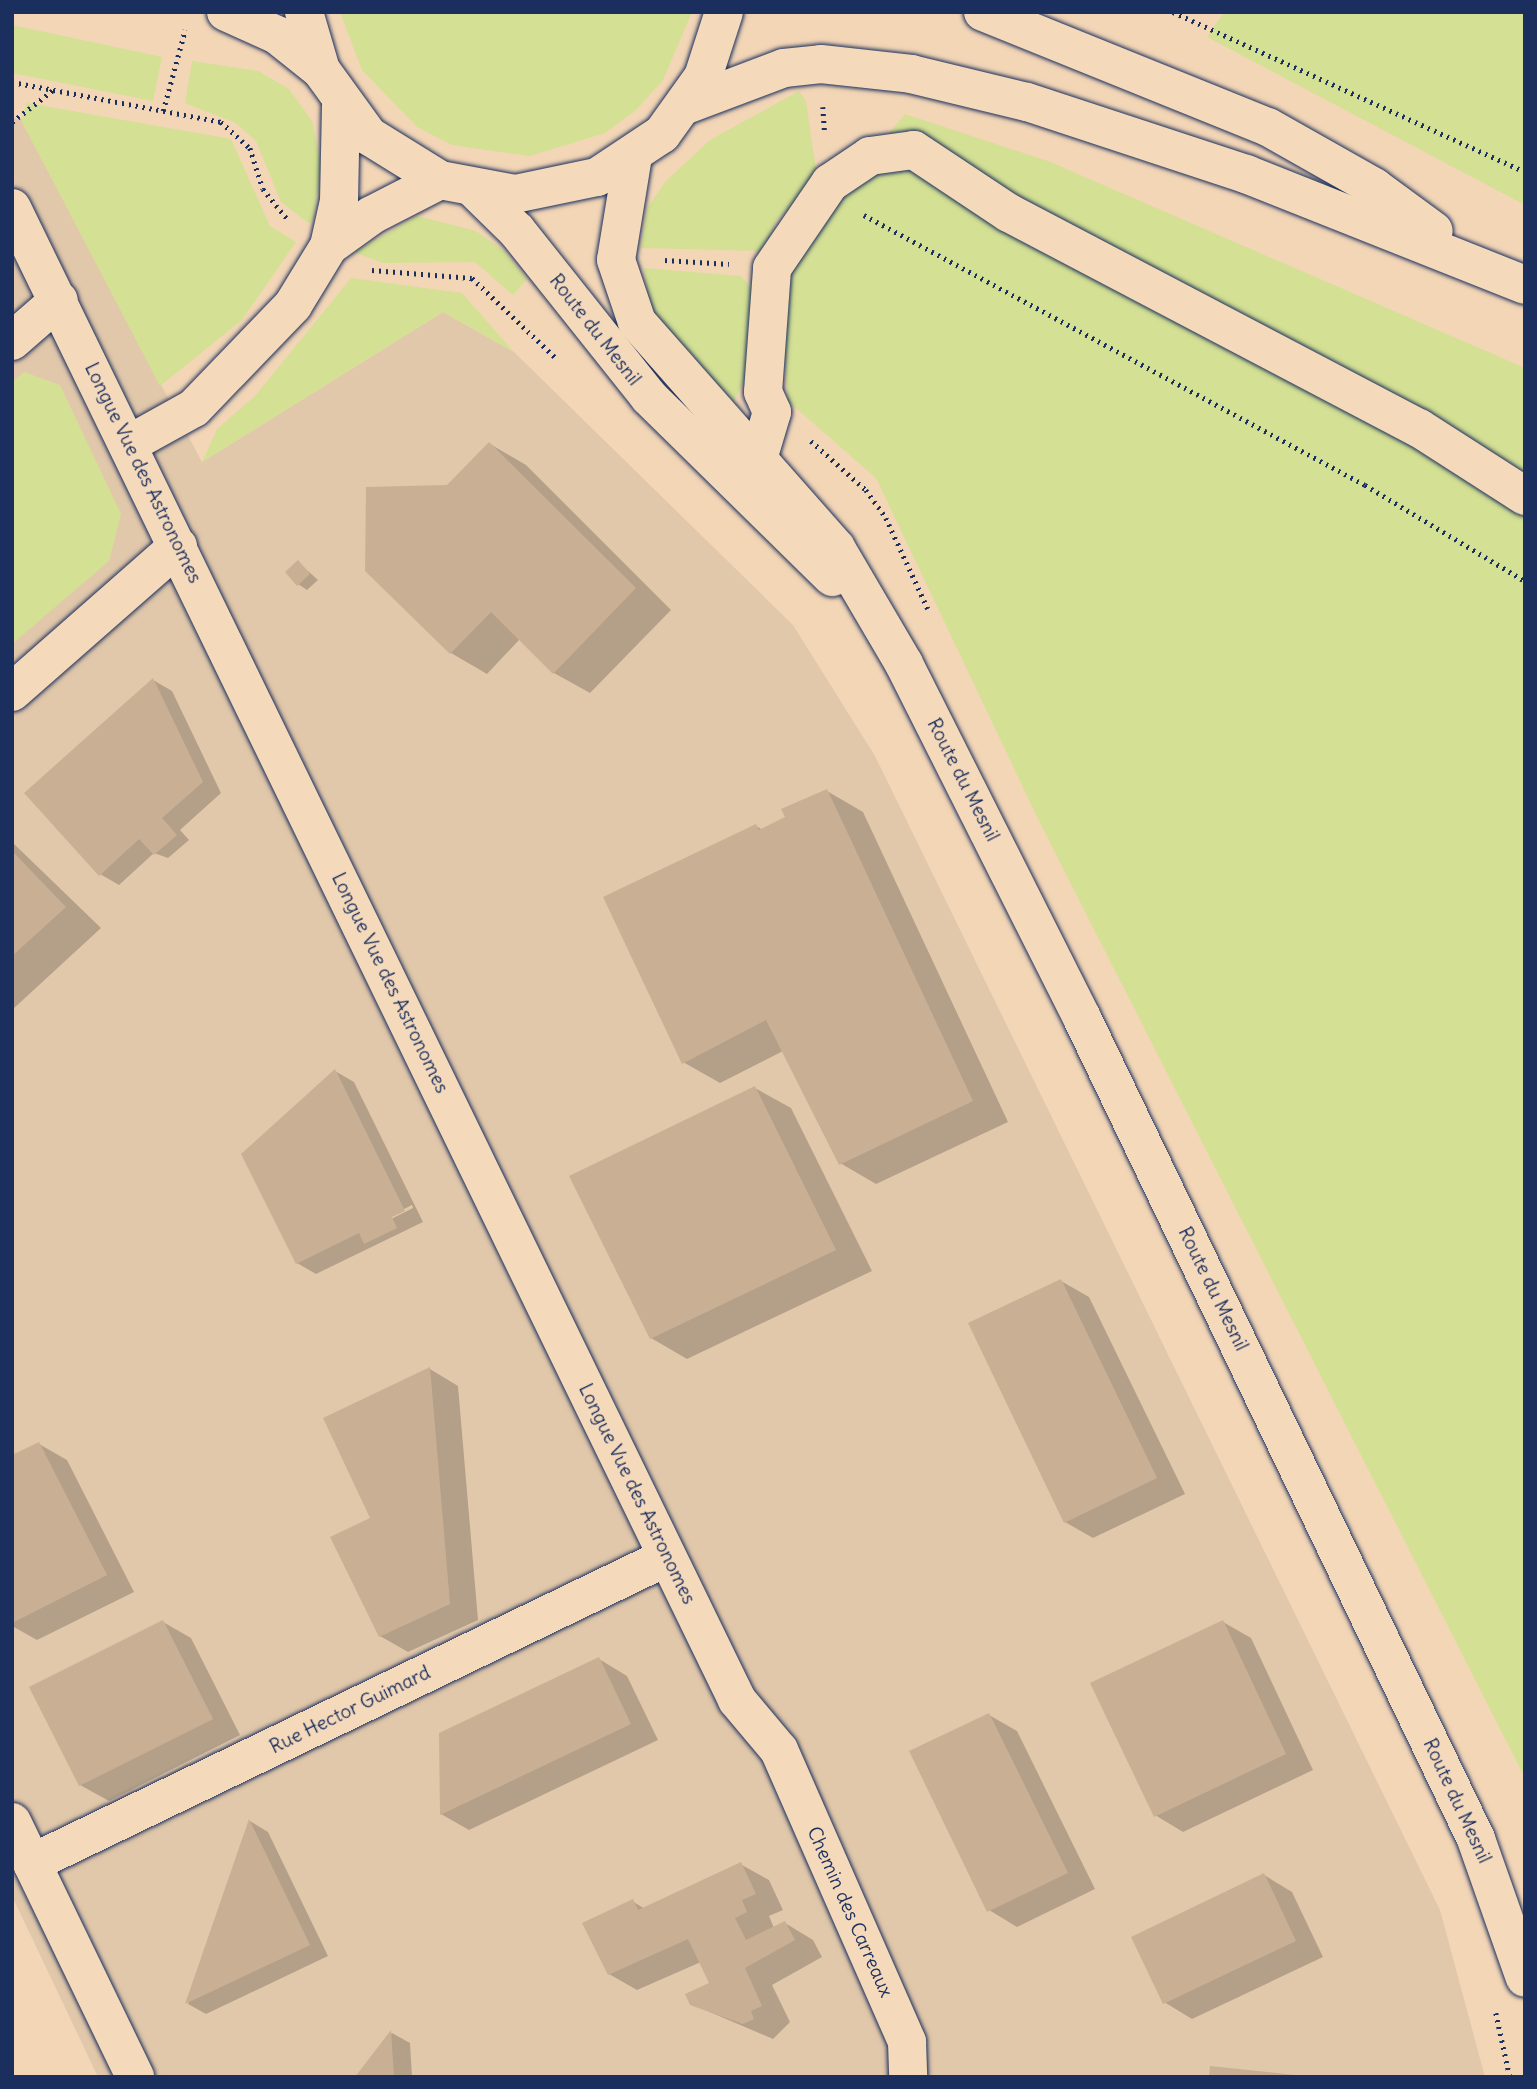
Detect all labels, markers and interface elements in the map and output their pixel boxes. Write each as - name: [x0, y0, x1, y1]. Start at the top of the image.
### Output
- street label: Route du Mesnil: [544, 270, 646, 390]
- street label: Longue Vue des Astronomes: [80, 359, 206, 587]
- street label: Route du Mesnil: [922, 715, 1004, 845]
- street label: Longue Vue des Astronomes: [327, 869, 453, 1097]
- street label: Route du Mesnil: [1173, 1223, 1253, 1355]
- street label: Longue Vue des Astronomes: [574, 1380, 700, 1608]
- street label: Rue Hector Guimard: [266, 1661, 434, 1759]
- street label: Route du Mesnil: [1418, 1735, 1496, 1867]
- street label: Chemin des Carreaux: [802, 1823, 898, 2001]

